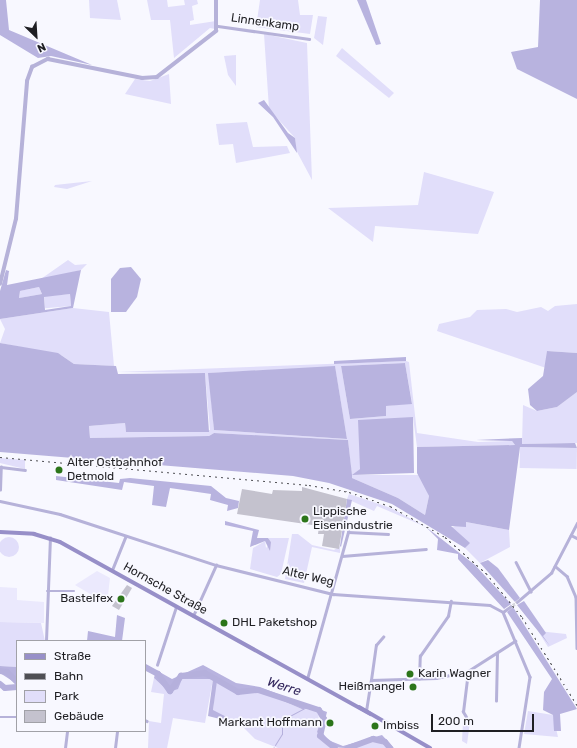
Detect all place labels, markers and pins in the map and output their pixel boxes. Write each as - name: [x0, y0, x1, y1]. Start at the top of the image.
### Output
- place label: Alter Ostbahnhof Detmold: [67, 456, 163, 484]
- marker: Alter Ostbahnhof Detmold: [54, 465, 64, 475]
- place label: Lippische Eisenindustrie: [313, 505, 393, 533]
- marker: Lippische Eisenindustrie: [300, 514, 310, 524]
- place label: Bastelfex: [60, 592, 113, 606]
- marker: Bastelfex: [116, 594, 126, 604]
- place label: DHL Paketshop: [232, 616, 317, 630]
- marker: DHL Paketshop: [219, 618, 229, 628]
- place label: Karin Wagner: [418, 667, 491, 681]
- marker: Karin Wagner: [405, 669, 415, 679]
- place label: Heißmangel: [338, 680, 405, 694]
- marker: Heißmangel: [408, 682, 418, 692]
- place label: Markant Hoffmann: [218, 716, 322, 730]
- marker: Markant Hoffmann: [325, 718, 335, 728]
- place label: Imbiss: [383, 719, 419, 733]
- marker: Imbiss: [370, 721, 380, 731]

